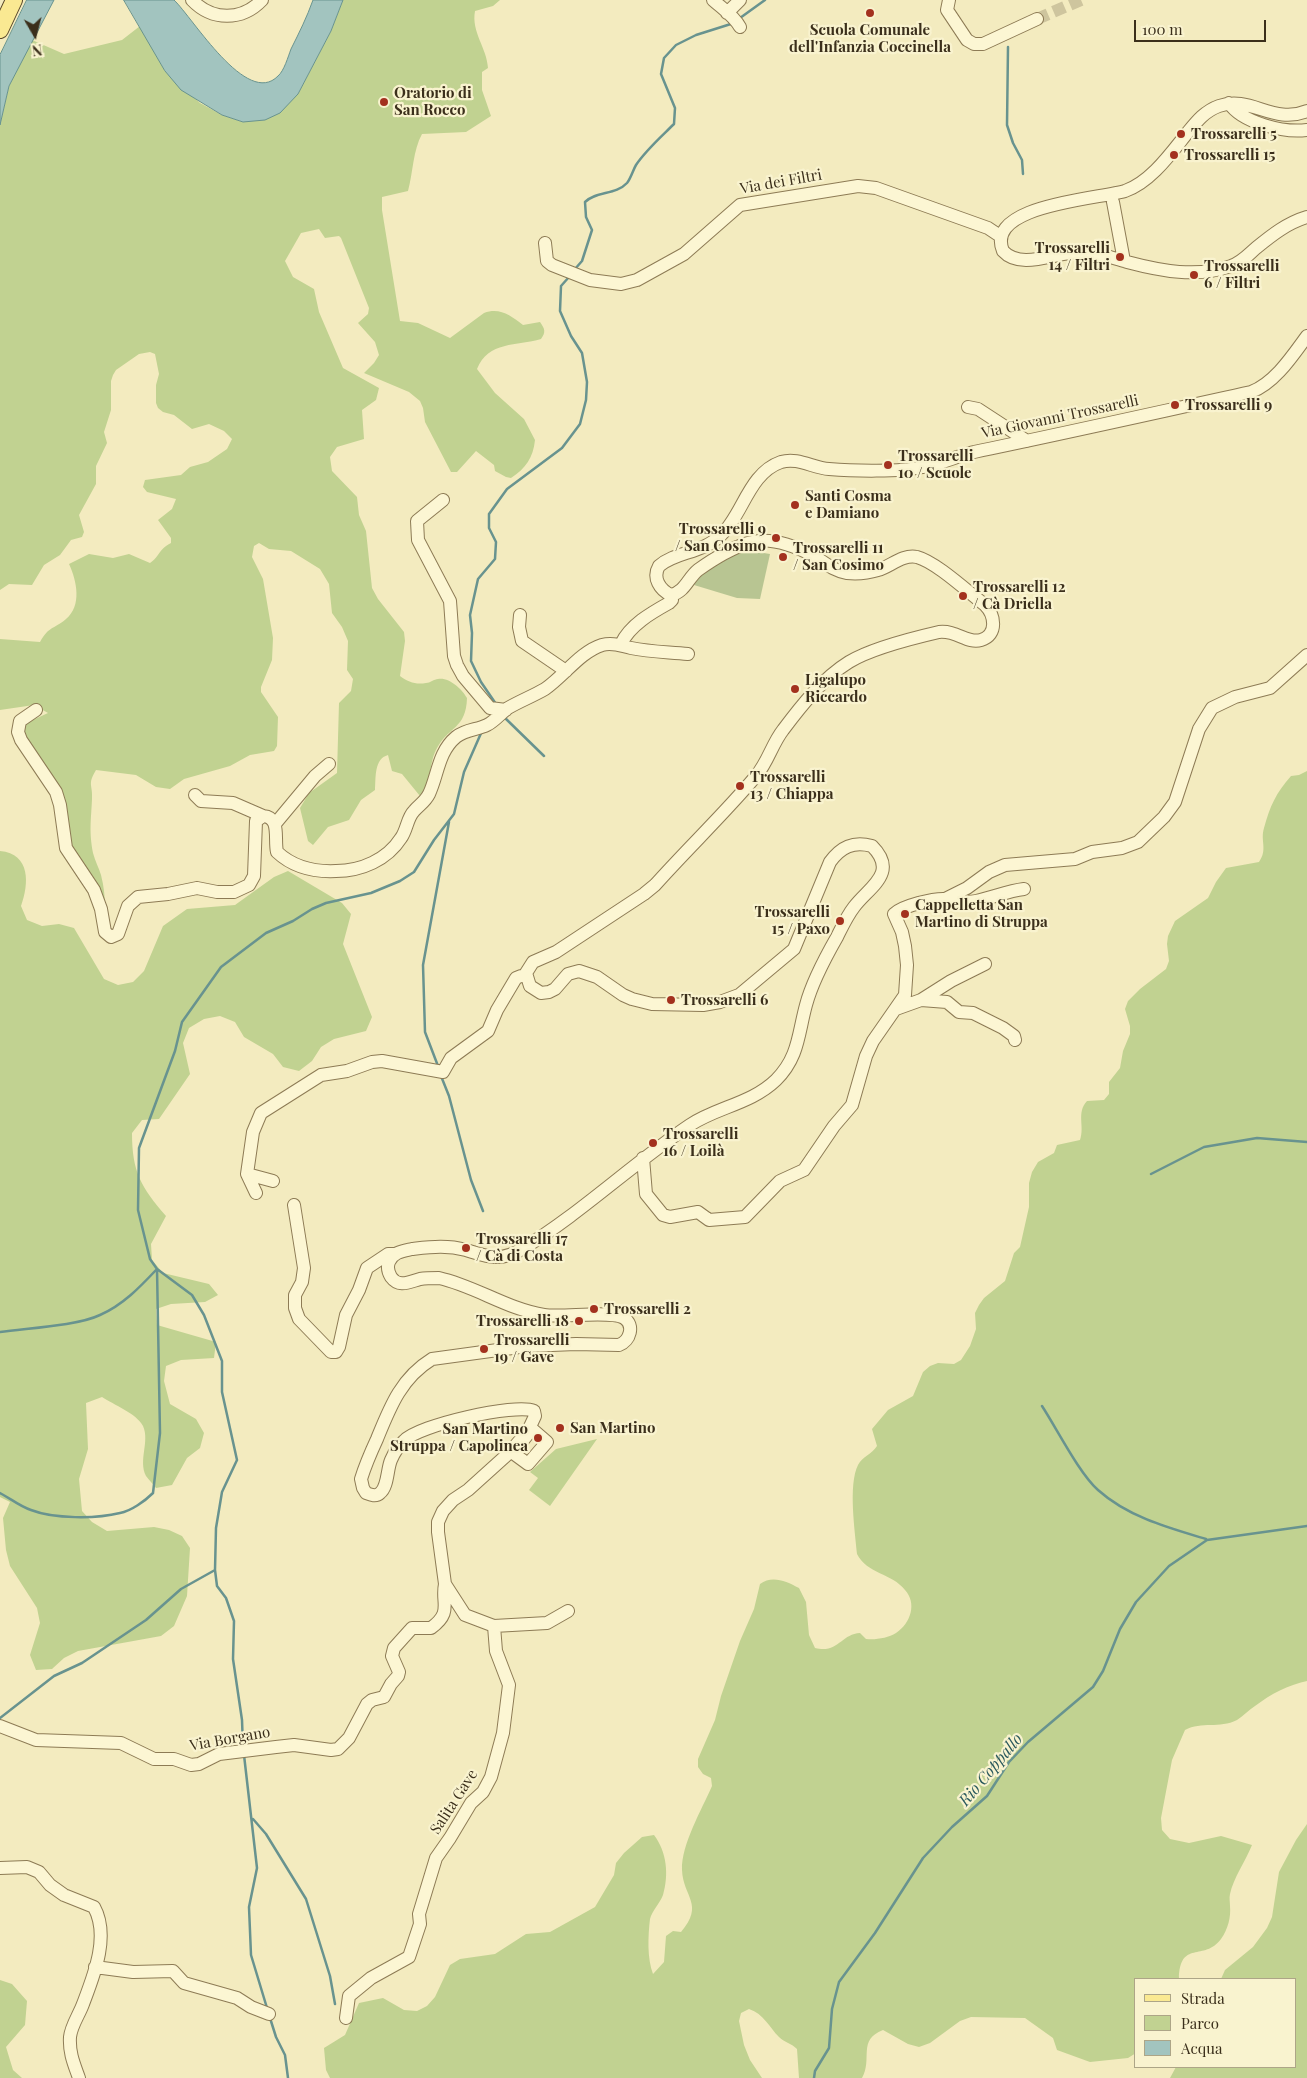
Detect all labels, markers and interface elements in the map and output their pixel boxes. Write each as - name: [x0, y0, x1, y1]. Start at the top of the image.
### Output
- marker: Scuola Comunale dell'Infanzia Coccinella: [864, 7, 876, 19]
- north arrow: [10, 10, 60, 60]
- scale bar: [1137, 10, 1270, 42]
- text: 100 m: [1142, 19, 1183, 39]
- place label: Scuola Comunale dell'Infanzia Coccinella: [789, 21, 951, 56]
- text: N: [31, 40, 43, 60]
- place label: Oratorio di San Rocco: [394, 84, 472, 119]
- marker: Oratorio di San Rocco: [378, 96, 390, 108]
- place label: Trossarelli 5: [1191, 125, 1277, 143]
- marker: Trossarelli 5: [1175, 128, 1187, 140]
- place label: Trossarelli 15: [1184, 146, 1275, 164]
- marker: Trossarelli 15: [1168, 149, 1180, 161]
- street label: Via dei Filtri: [739, 166, 823, 198]
- place label: Trossarelli 14 / Filtri: [1035, 239, 1110, 274]
- marker: Trossarelli 14 / Filtri: [1114, 251, 1126, 263]
- place label: Trossarelli 6 / Filtri: [1204, 257, 1279, 292]
- marker: Trossarelli 6 / Filtri: [1188, 269, 1200, 281]
- street label: Via Giovanni Trossarelli: [980, 392, 1140, 442]
- place label: Trossarelli 9: [1185, 396, 1272, 414]
- marker: Trossarelli 9: [1169, 399, 1181, 411]
- place label: Trossarelli 10 / Scuole: [898, 447, 973, 482]
- marker: Trossarelli 10 / Scuole: [882, 459, 894, 471]
- place label: Santi Cosma e Damiano: [805, 487, 892, 522]
- marker: Santi Cosma e Damiano: [789, 499, 801, 511]
- place label: Trossarelli 9 / San Cosimo: [675, 520, 766, 555]
- marker: Trossarelli 9 / San Cosimo: [770, 532, 782, 544]
- place label: Trossarelli 11 / San Cosimo: [793, 539, 884, 574]
- marker: Trossarelli 11 / San Cosimo: [777, 551, 789, 563]
- place label: Trossarelli 12 / Cà Driella: [973, 578, 1066, 613]
- marker: Trossarelli 12 / Cà Driella: [957, 590, 969, 602]
- place label: Ligalupo Riccardo: [805, 671, 867, 706]
- marker: Ligalupo Riccardo: [789, 683, 801, 695]
- place label: Trossarelli 13 / Chiappa: [750, 768, 833, 803]
- marker: Trossarelli 13 / Chiappa: [734, 780, 746, 792]
- place label: Cappelletta San Martino di Struppa: [915, 896, 1048, 931]
- place label: Trossarelli 15 / Paxo: [755, 903, 830, 938]
- marker: Cappelletta San Martino di Struppa: [899, 908, 911, 920]
- marker: Trossarelli 15 / Paxo: [834, 915, 846, 927]
- place label: Trossarelli 6: [681, 991, 768, 1009]
- marker: Trossarelli 6: [665, 994, 677, 1006]
- place label: Trossarelli 16 / Loilà: [663, 1125, 738, 1160]
- marker: Trossarelli 16 / Loilà: [647, 1137, 659, 1149]
- place label: Trossarelli 17 / Cà di Costa: [476, 1230, 567, 1265]
- marker: Trossarelli 17 / Cà di Costa: [460, 1242, 472, 1254]
- place label: Trossarelli 2: [604, 1300, 691, 1318]
- marker: Trossarelli 2: [588, 1303, 600, 1315]
- place label: Trossarelli 18: [476, 1312, 569, 1330]
- marker: Trossarelli 18: [573, 1315, 585, 1327]
- place label: Trossarelli 19 / Gave: [494, 1331, 569, 1366]
- marker: Trossarelli 19 / Gave: [478, 1343, 490, 1355]
- place label: San Martino: [570, 1419, 656, 1437]
- place label: San Martino Struppa / Capolinea: [390, 1420, 528, 1455]
- marker: San Martino: [554, 1422, 566, 1434]
- marker: San Martino Struppa / Capolinea: [532, 1432, 544, 1444]
- street label: Via Borgano: [188, 1723, 272, 1755]
- water label: Rio Coppallo: [955, 1730, 1027, 1810]
- street label: Salita Gave: [426, 1766, 482, 1838]
- legend: [1134, 1978, 1297, 2068]
- text: Strada: [1181, 1988, 1225, 2008]
- text: Parco: [1181, 2013, 1219, 2033]
- text: Acqua: [1181, 2038, 1222, 2058]

